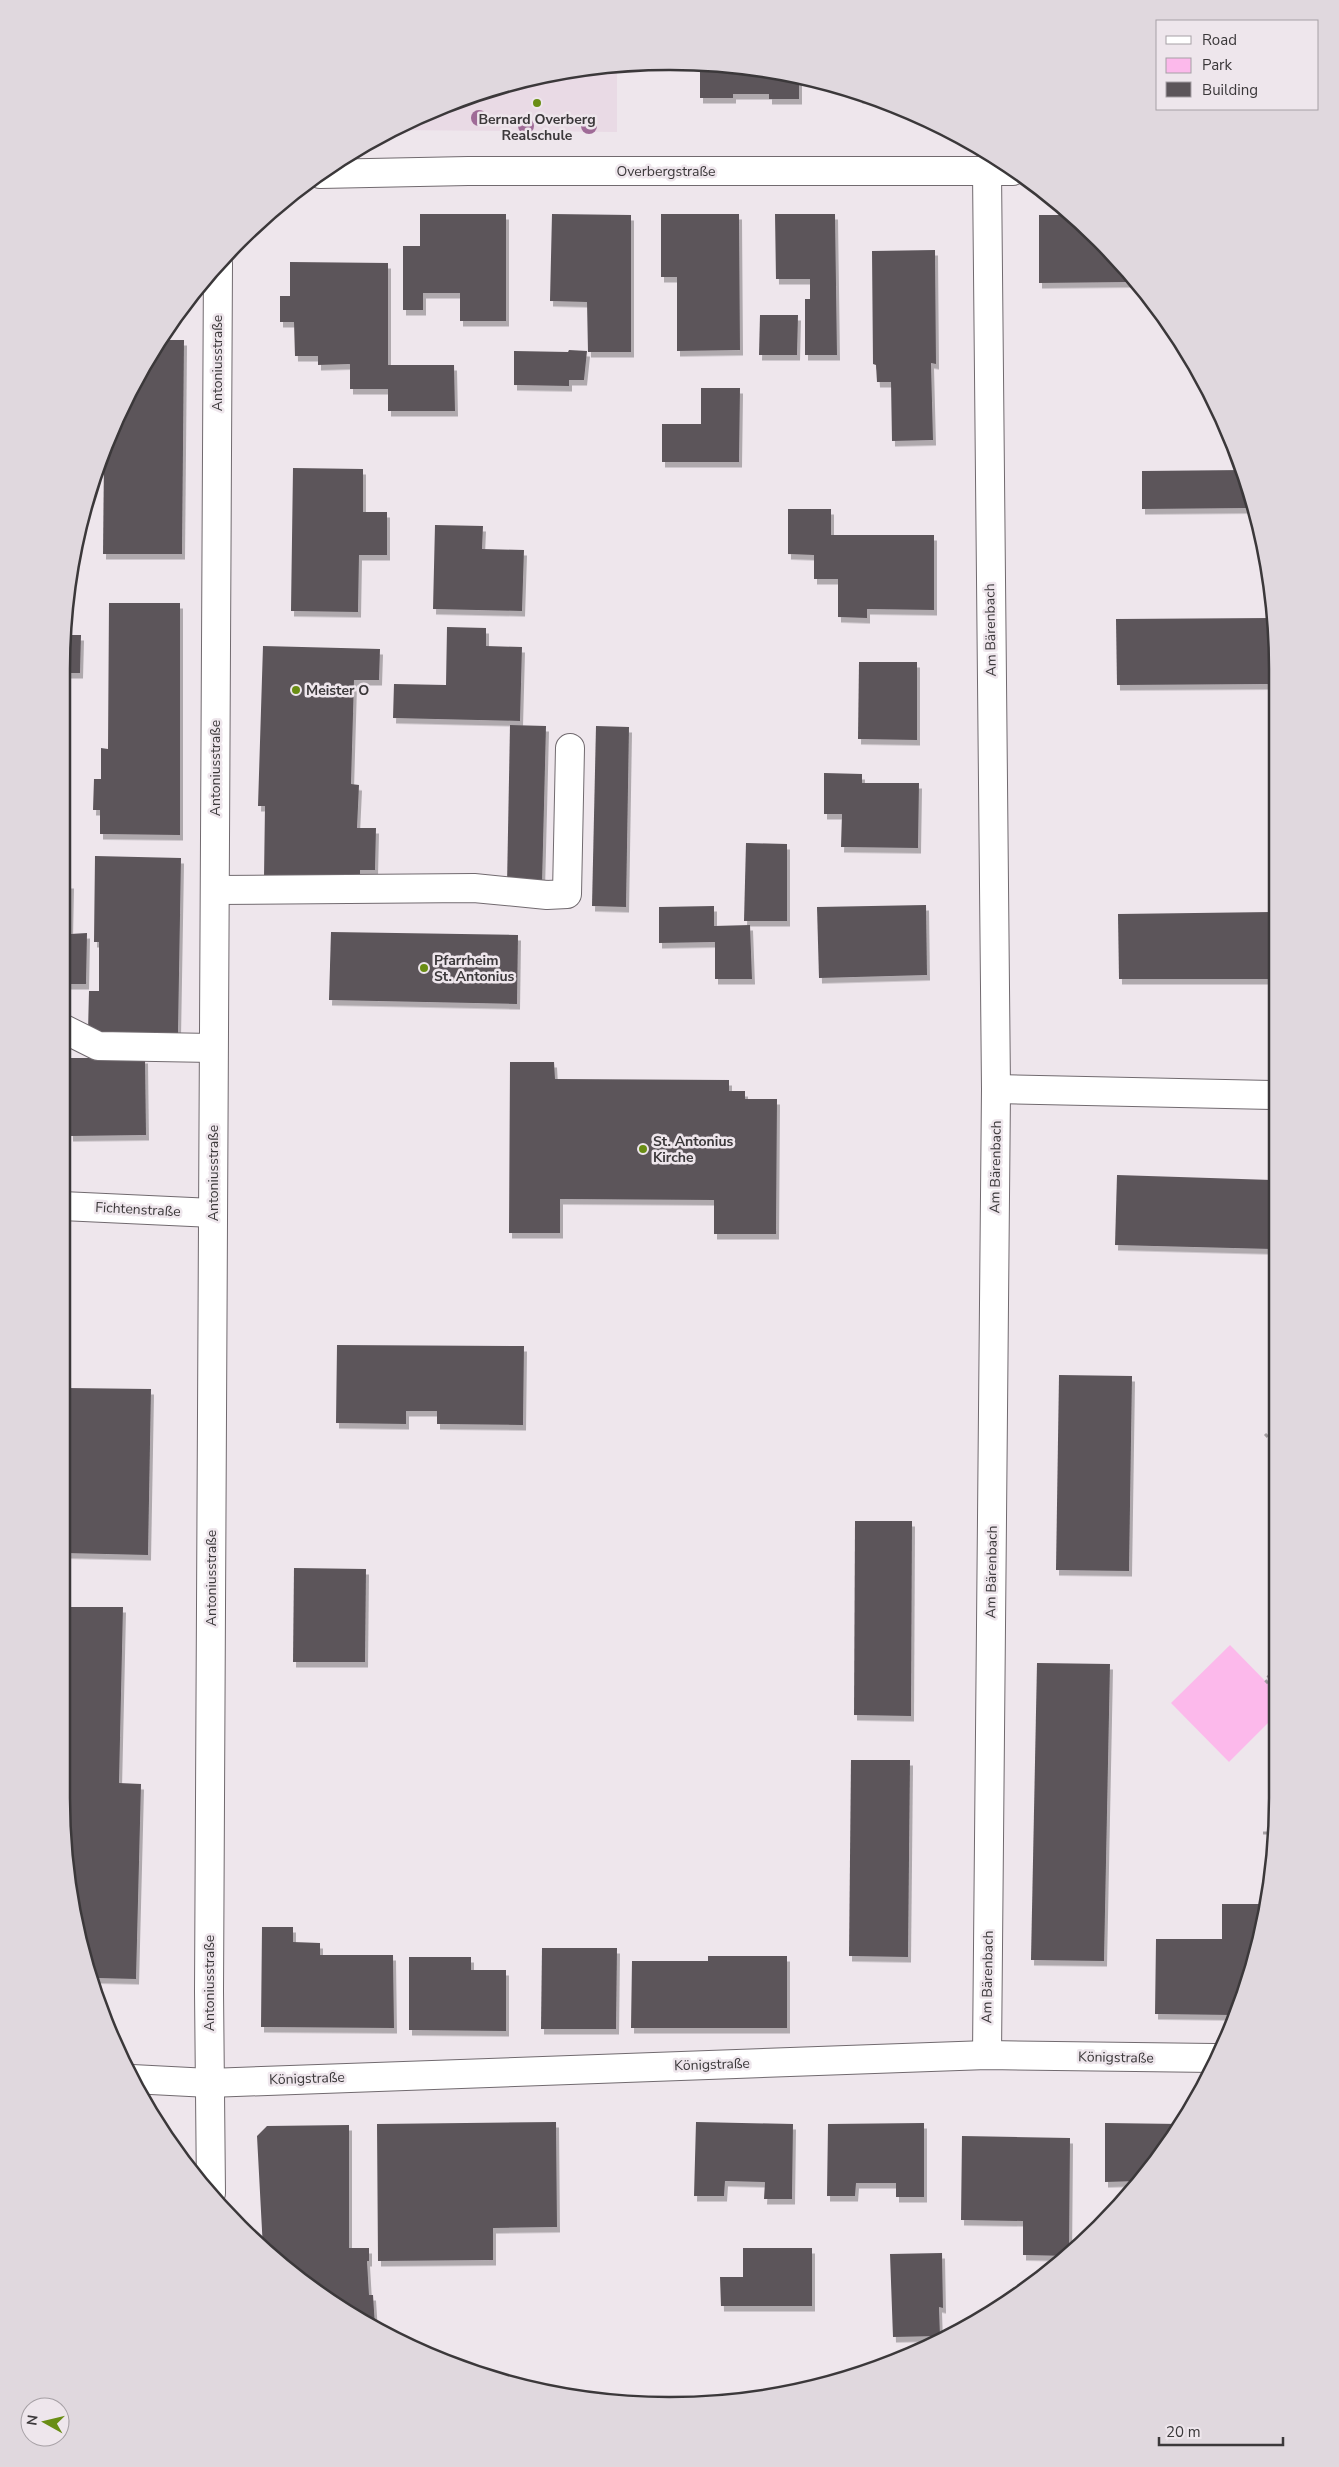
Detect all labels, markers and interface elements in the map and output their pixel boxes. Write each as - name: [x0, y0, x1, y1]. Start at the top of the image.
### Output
- legend: [1156, 20, 1319, 110]
- text: Road: [1202, 30, 1237, 50]
- text: Park: [1202, 55, 1232, 75]
- text: Building: [1202, 80, 1258, 100]
- marker: Bernard Overberg Realschule: [531, 97, 543, 109]
- place label: Bernard Overberg Realschule: [478, 110, 596, 145]
- street label: Overbergstraße: [616, 162, 716, 181]
- street label: Antoniusstraße: [208, 315, 227, 411]
- street label: Am Bärenbach: [980, 583, 1001, 677]
- place label: Meister O: [306, 681, 369, 700]
- marker: Meister O: [290, 684, 302, 696]
- street label: Antoniusstraße: [206, 720, 225, 816]
- place label: Pfarrheim St. Antonius: [434, 951, 514, 986]
- marker: Pfarrheim St. Antonius: [418, 962, 430, 974]
- street label: Am Bärenbach: [985, 1120, 1006, 1214]
- street label: Antoniusstraße: [204, 1125, 223, 1221]
- place label: St. Antonius Kirche: [653, 1132, 733, 1167]
- marker: St. Antonius Kirche: [637, 1143, 649, 1155]
- street label: Fichtenstraße: [95, 1198, 181, 1221]
- street label: Am Bärenbach: [981, 1525, 1002, 1619]
- street label: Antoniusstraße: [202, 1530, 221, 1626]
- street label: Am Bärenbach: [977, 1930, 998, 2024]
- street label: Antoniusstraße: [200, 1935, 219, 2031]
- street label: Königstraße: [1078, 2047, 1154, 2068]
- street label: Königstraße: [674, 2054, 750, 2075]
- street label: Königstraße: [269, 2068, 345, 2089]
- north arrow: [20, 2397, 70, 2447]
- text: N: [22, 2414, 43, 2427]
- scale bar: [1159, 2414, 1283, 2446]
- text: 20 m: [1166, 2422, 1201, 2442]

